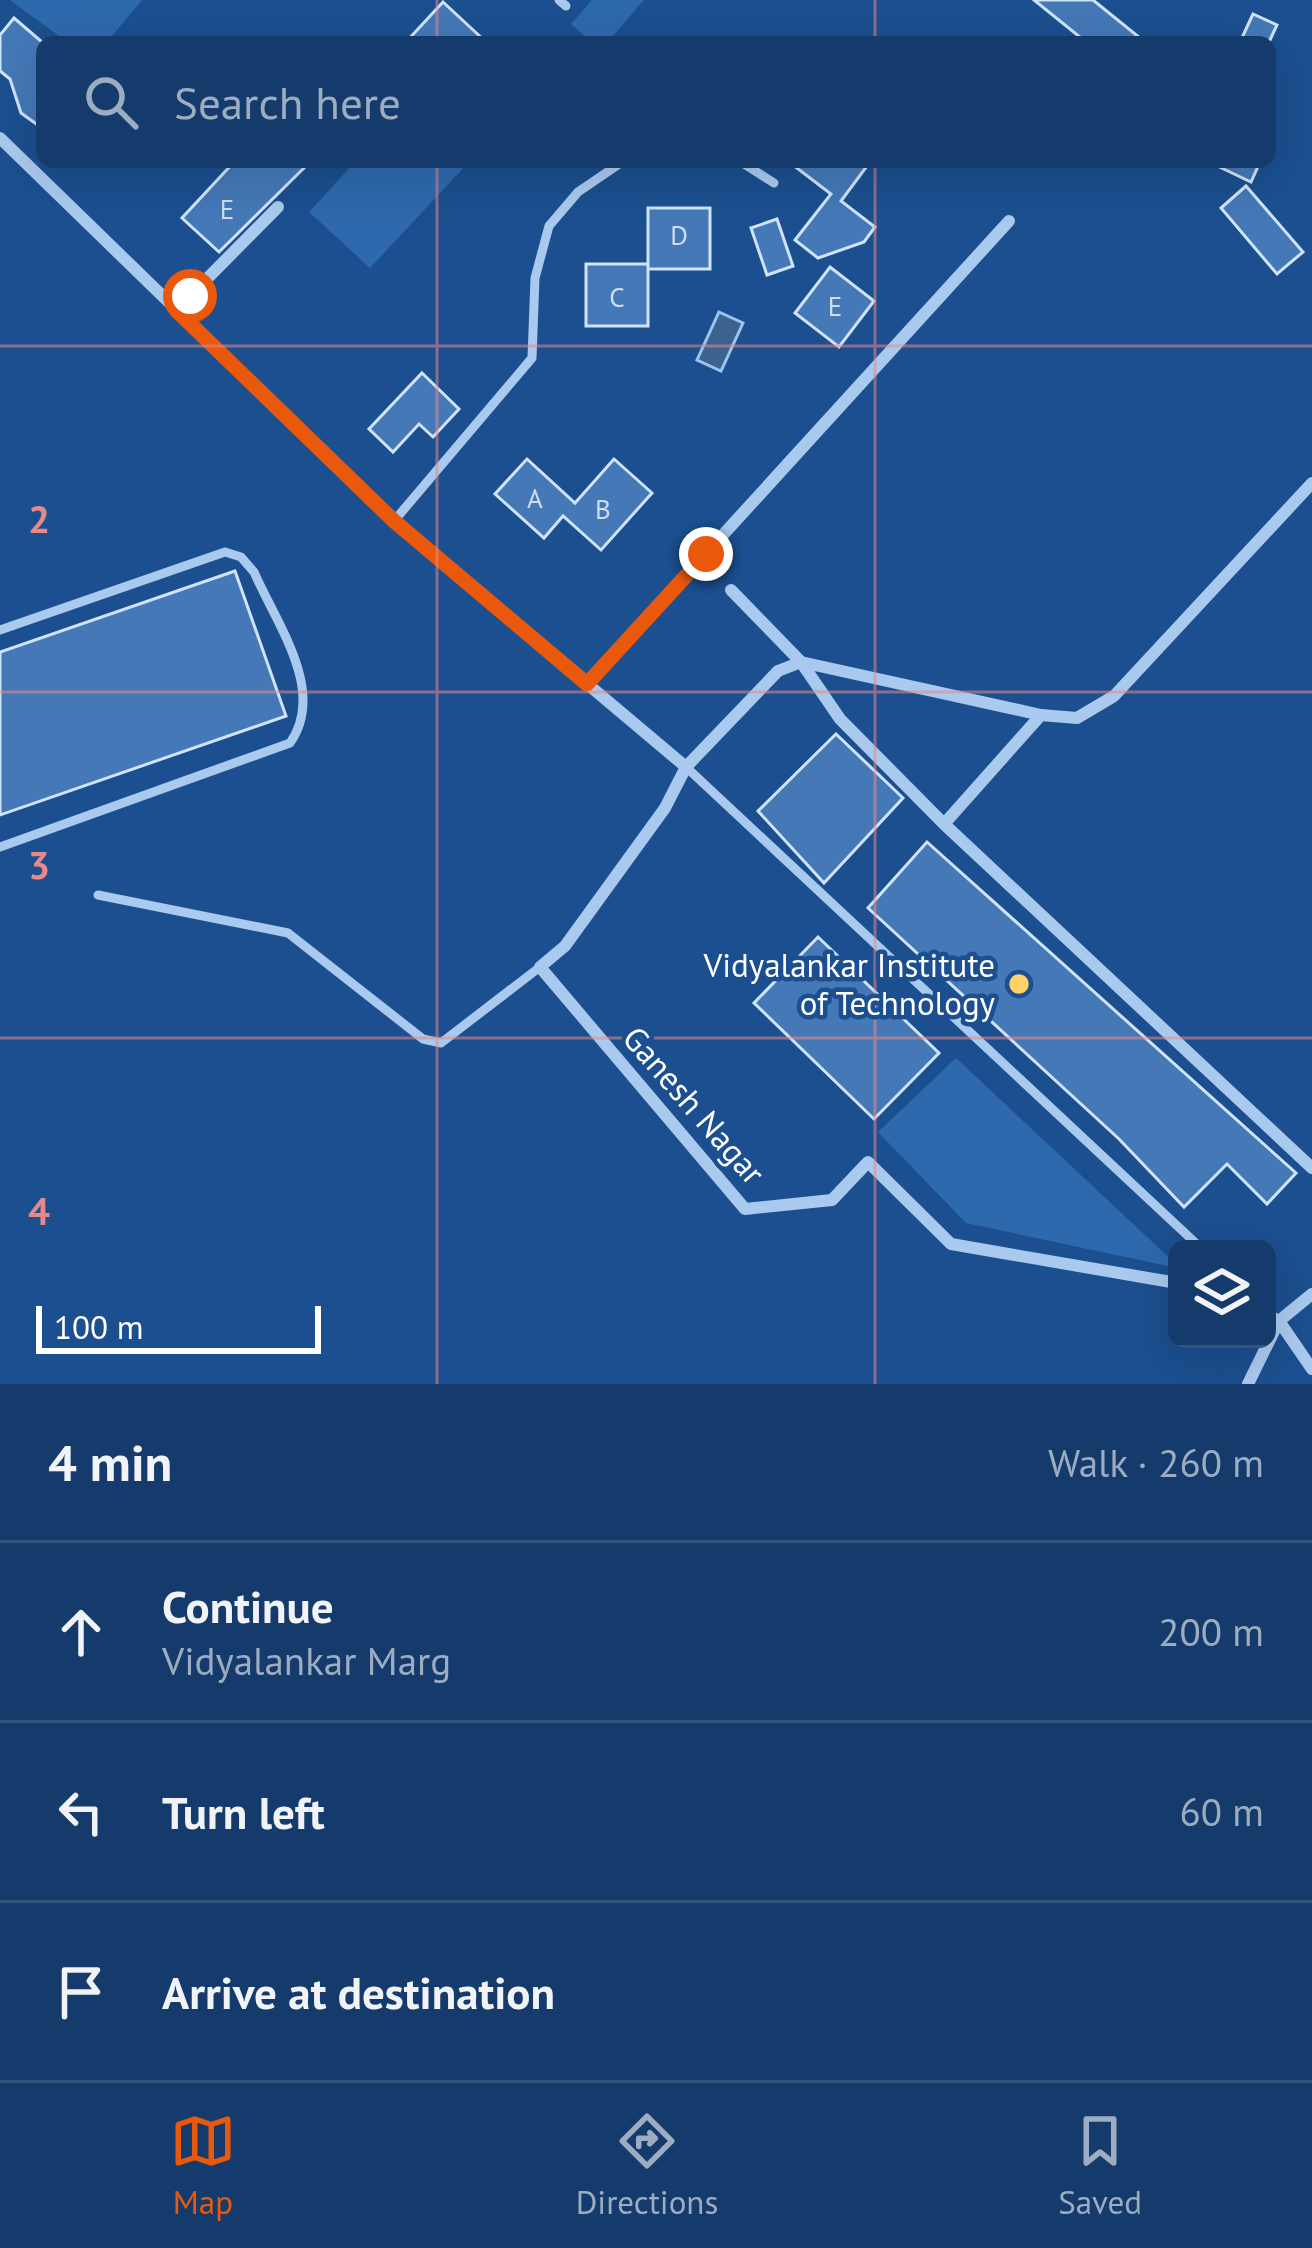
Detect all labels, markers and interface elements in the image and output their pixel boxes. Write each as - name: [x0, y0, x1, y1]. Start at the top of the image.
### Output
- search box: [36, 36, 1276, 168]
- icon: search: [78, 69, 144, 135]
- text: Search here: [174, 73, 401, 131]
- house number: E: [220, 192, 234, 226]
- house number: D: [670, 218, 688, 252]
- route start: [163, 269, 217, 323]
- house number: C: [609, 280, 625, 314]
- house number: E: [828, 289, 842, 323]
- house number: A: [527, 481, 543, 515]
- house number: B: [595, 492, 611, 526]
- text: 2: [28, 493, 50, 544]
- route end: [679, 527, 733, 581]
- text: 3: [28, 839, 50, 890]
- place label: Vidyalankar Institute of Technology: [703, 943, 996, 1024]
- marker: Vidyalankar Institute of Technology: [1006, 971, 1032, 997]
- street label: Ganesh Nagar: [614, 1017, 775, 1193]
- text: 4: [28, 1185, 50, 1236]
- map controls: [1168, 1240, 1276, 1348]
- button: layers: [1168, 1240, 1276, 1348]
- scale bar: [36, 1300, 321, 1353]
- text: 100 m: [54, 1305, 144, 1348]
- text: 4 min: [48, 1429, 172, 1495]
- text: Walk · 260 m: [1048, 1437, 1264, 1488]
- text: Continue: [162, 1577, 334, 1635]
- icon: ahead: [48, 1599, 114, 1665]
- text: 200 m: [1158, 1606, 1264, 1657]
- text: Vidyalankar Marg: [162, 1635, 451, 1686]
- icon: left: [48, 1779, 114, 1845]
- text: Turn left: [162, 1783, 325, 1841]
- text: 60 m: [1179, 1786, 1264, 1837]
- icon: arrive: [48, 1959, 114, 2025]
- text: Arrive at destination: [162, 1963, 555, 2021]
- tab: Map: [170, 2108, 236, 2223]
- tab: Directions: [576, 2108, 718, 2223]
- tab: Saved: [1058, 2108, 1142, 2223]

